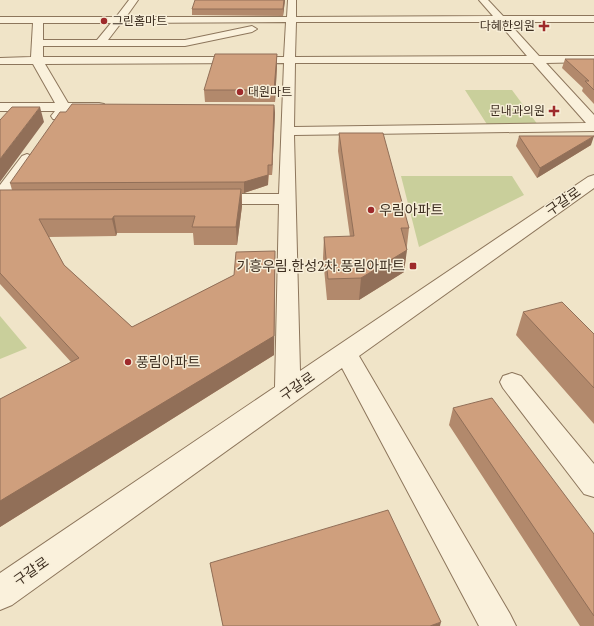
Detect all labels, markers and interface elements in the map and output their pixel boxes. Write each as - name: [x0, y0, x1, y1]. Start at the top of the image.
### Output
- place label: 그린홈마트: [112, 12, 167, 31]
- marker: 그린홈마트: [99, 16, 109, 26]
- place label: 다혜한의원: [480, 17, 535, 36]
- marker: 다혜한의원: [538, 20, 550, 32]
- place label: 대원마트: [248, 83, 292, 102]
- marker: 대원마트: [235, 87, 245, 97]
- place label: 문내과의원: [490, 102, 545, 121]
- marker: 문내과의원: [548, 105, 560, 117]
- street label: 구갈로: [541, 182, 585, 221]
- place label: 우림아파트: [379, 200, 444, 221]
- marker: 우림아파트: [366, 205, 376, 215]
- place label: 기흥우림.한성2차.풍림아파트: [236, 256, 405, 277]
- marker: 기흥우림.한성2차.풍림아파트: [408, 261, 418, 271]
- place label: 풍림아파트: [136, 352, 201, 373]
- marker: 풍림아파트: [123, 357, 133, 367]
- street label: 구갈로: [275, 367, 319, 406]
- street label: 구갈로: [9, 552, 53, 591]

